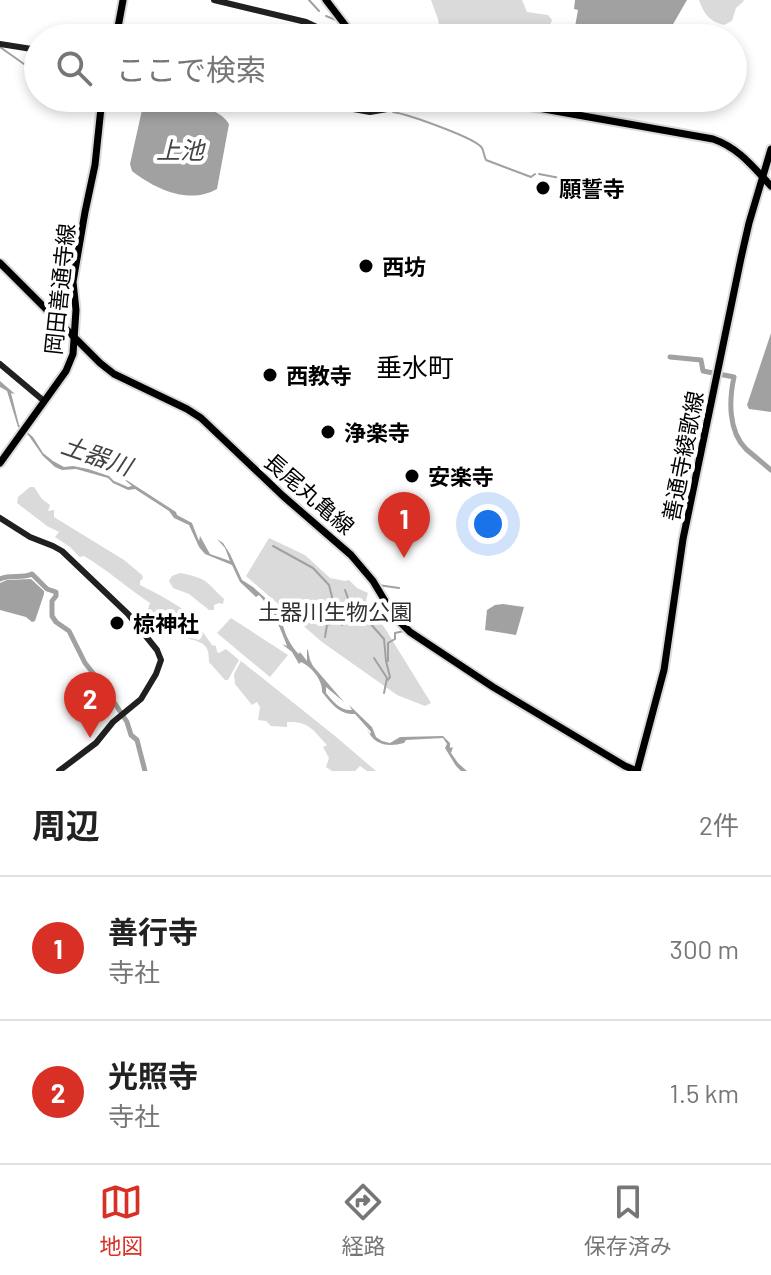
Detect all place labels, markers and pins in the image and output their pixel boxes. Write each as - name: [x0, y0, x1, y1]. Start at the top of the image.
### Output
- place label: 願誓寺: [559, 175, 625, 201]
- marker: 願誓寺: [534, 179, 552, 197]
- place label: 西坊: [382, 253, 426, 279]
- marker: 西坊: [357, 257, 375, 275]
- place label: 西教寺: [286, 362, 352, 388]
- marker: 西教寺: [261, 366, 279, 384]
- place label: 浄楽寺: [344, 419, 410, 445]
- marker: 浄楽寺: [319, 423, 337, 441]
- place label: 安楽寺: [428, 463, 494, 489]
- marker: 安楽寺: [403, 467, 421, 485]
- pin: 1: [378, 492, 430, 558]
- place label: 椋神社: [133, 610, 199, 636]
- marker: 椋神社: [108, 614, 126, 632]
- pin: 2: [64, 672, 116, 738]

